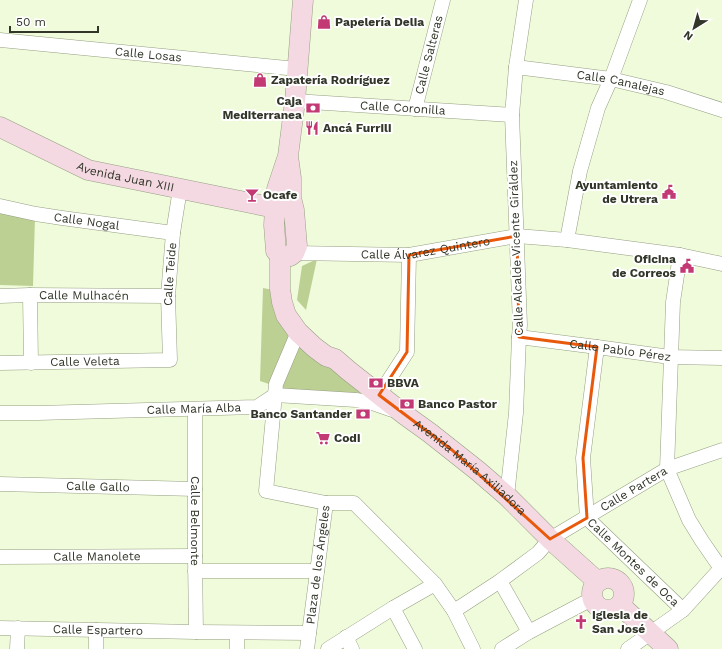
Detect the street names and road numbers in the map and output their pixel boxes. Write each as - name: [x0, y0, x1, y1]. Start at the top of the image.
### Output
- street label: Calle Salteras: [412, 14, 446, 96]
- street label: Calle Losas: [114, 44, 182, 65]
- street label: Calle Canalejas: [576, 68, 666, 98]
- street label: Calle Coronilla: [360, 98, 446, 118]
- street label: Avenida Juan XIII: [74, 159, 175, 194]
- street label: Calle Alcalde Vicente Giráldez: [506, 160, 526, 336]
- street label: Calle Nogal: [53, 210, 121, 233]
- street label: Calle Álvarez Quintero: [361, 234, 491, 262]
- street label: Calle Teide: [161, 242, 179, 306]
- street label: Calle Mulhacén: [39, 288, 129, 303]
- street label: Calle Pablo Pérez: [569, 337, 672, 364]
- street label: Calle Veleta: [50, 354, 120, 369]
- street label: Calle María Alba: [146, 400, 242, 417]
- street label: Avenida María Axiliadora: [411, 416, 529, 518]
- street label: Calle Partera: [598, 463, 670, 514]
- street label: Calle Belmonte: [188, 476, 202, 566]
- street label: Calle Gallo: [66, 479, 130, 494]
- street label: Plaza de los Ángeles: [303, 504, 333, 625]
- street label: Calle Montes de Oca: [584, 515, 682, 610]
- street label: Calle Manolete: [53, 549, 141, 564]
- street label: Calle Espartero: [53, 622, 143, 638]

